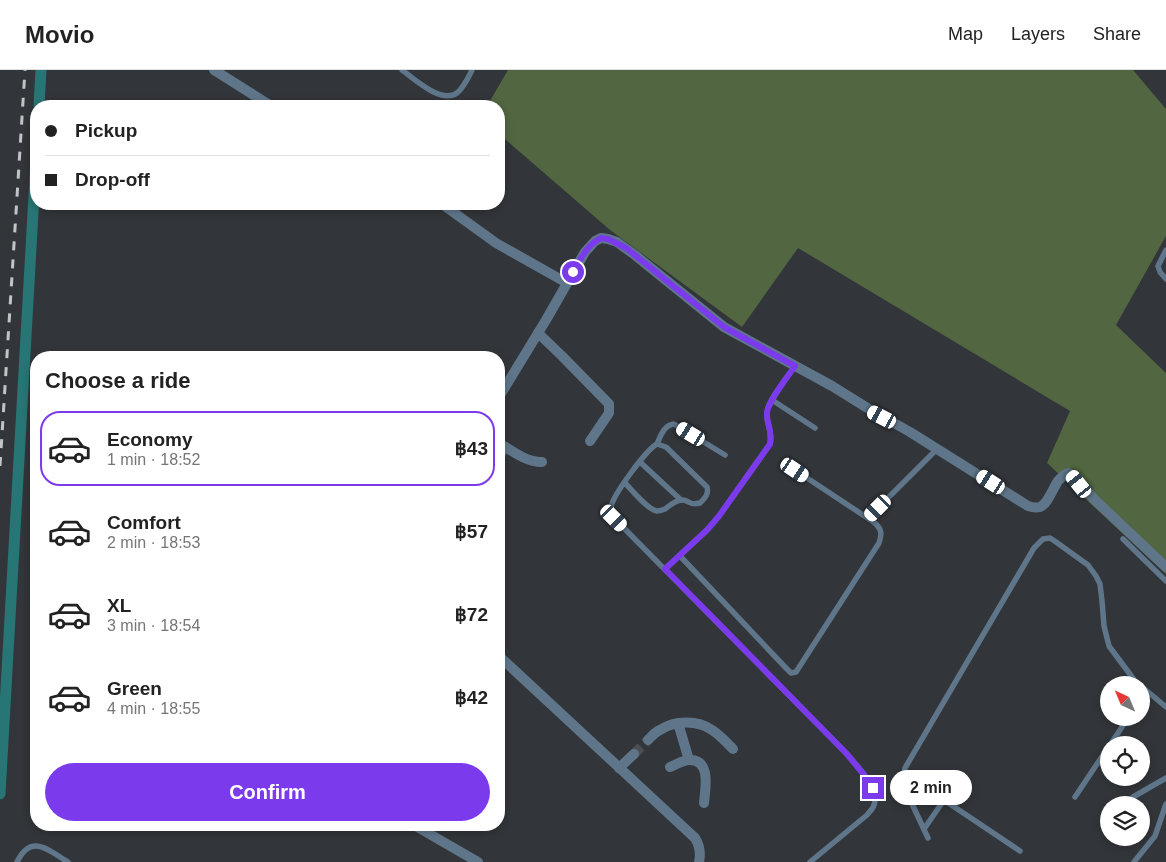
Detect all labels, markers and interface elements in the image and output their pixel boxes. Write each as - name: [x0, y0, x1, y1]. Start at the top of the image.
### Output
- text: Movio: [25, 21, 94, 48]
- text: Map: [948, 24, 983, 44]
- text: Layers: [1011, 24, 1065, 44]
- text: Share: [1093, 24, 1141, 44]
- text: Pickup: [75, 120, 137, 141]
- text: Drop-off: [75, 169, 150, 190]
- route start: [562, 261, 584, 283]
- text: Choose a ride: [45, 368, 190, 393]
- car: [865, 403, 898, 431]
- car: [674, 420, 707, 448]
- icon: car: [47, 426, 92, 471]
- text: Economy: [107, 429, 193, 450]
- text: ฿43: [455, 438, 488, 459]
- text: 1 min · 18:52: [107, 451, 200, 468]
- car: [778, 455, 811, 485]
- car: [974, 468, 1007, 496]
- car: [1063, 468, 1094, 500]
- car: [862, 492, 893, 524]
- car: [598, 502, 629, 534]
- icon: car: [47, 509, 92, 554]
- text: Comfort: [107, 512, 181, 533]
- text: ฿57: [455, 521, 488, 542]
- text: 2 min · 18:53: [107, 534, 200, 551]
- icon: car: [47, 592, 92, 637]
- text: XL: [107, 595, 131, 616]
- text: ฿72: [455, 604, 488, 625]
- text: 3 min · 18:54: [107, 617, 200, 634]
- icon: car: [47, 675, 92, 720]
- north arrow: [1100, 676, 1150, 726]
- map controls: [1100, 676, 1150, 846]
- text: Green: [107, 678, 162, 699]
- text: ฿42: [455, 687, 488, 708]
- text: 4 min · 18:55: [107, 700, 200, 717]
- button: locate: [1100, 736, 1150, 786]
- button: Confirm: [45, 763, 490, 821]
- callout: 2 min: [890, 770, 973, 806]
- route end: [862, 777, 884, 799]
- text: 2 min: [910, 779, 952, 796]
- button: layers: [1100, 796, 1150, 846]

